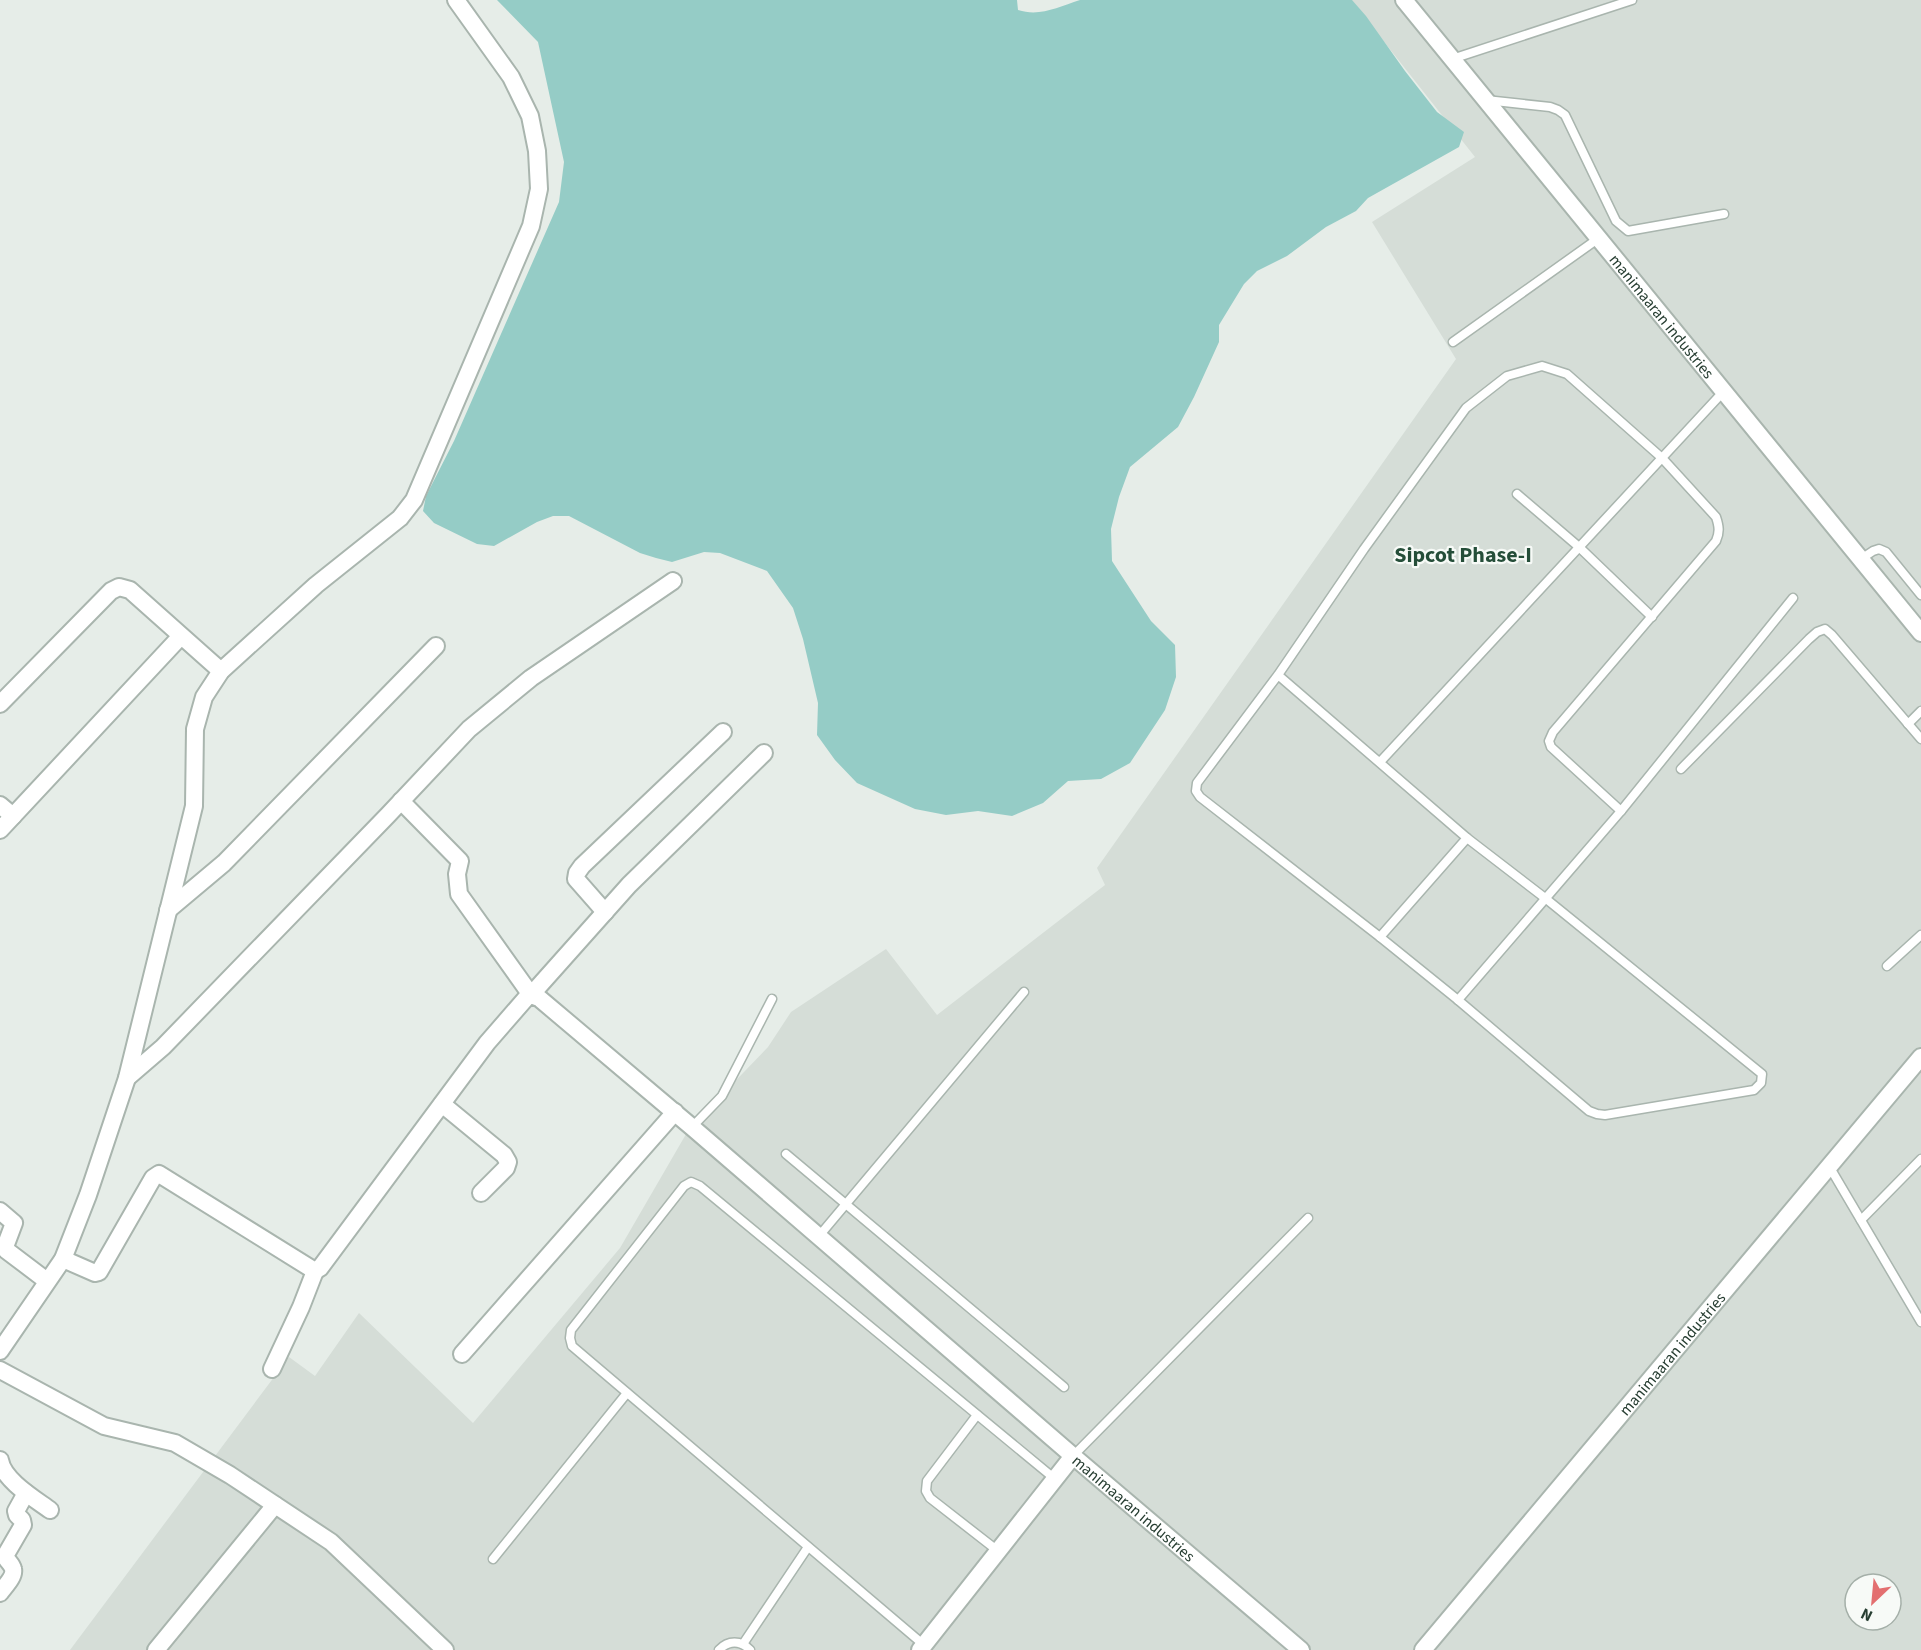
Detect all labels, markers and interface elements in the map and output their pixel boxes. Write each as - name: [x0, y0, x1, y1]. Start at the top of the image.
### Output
- street label: manimaaran industries: [1604, 250, 1719, 384]
- district label: Sipcot Phase-I: [1394, 539, 1532, 571]
- street label: manimaaran industries: [1614, 1288, 1731, 1421]
- street label: manimaaran industries: [1067, 1450, 1200, 1567]
- north arrow: [1843, 1572, 1903, 1632]
- text: N: [1857, 1602, 1876, 1627]

